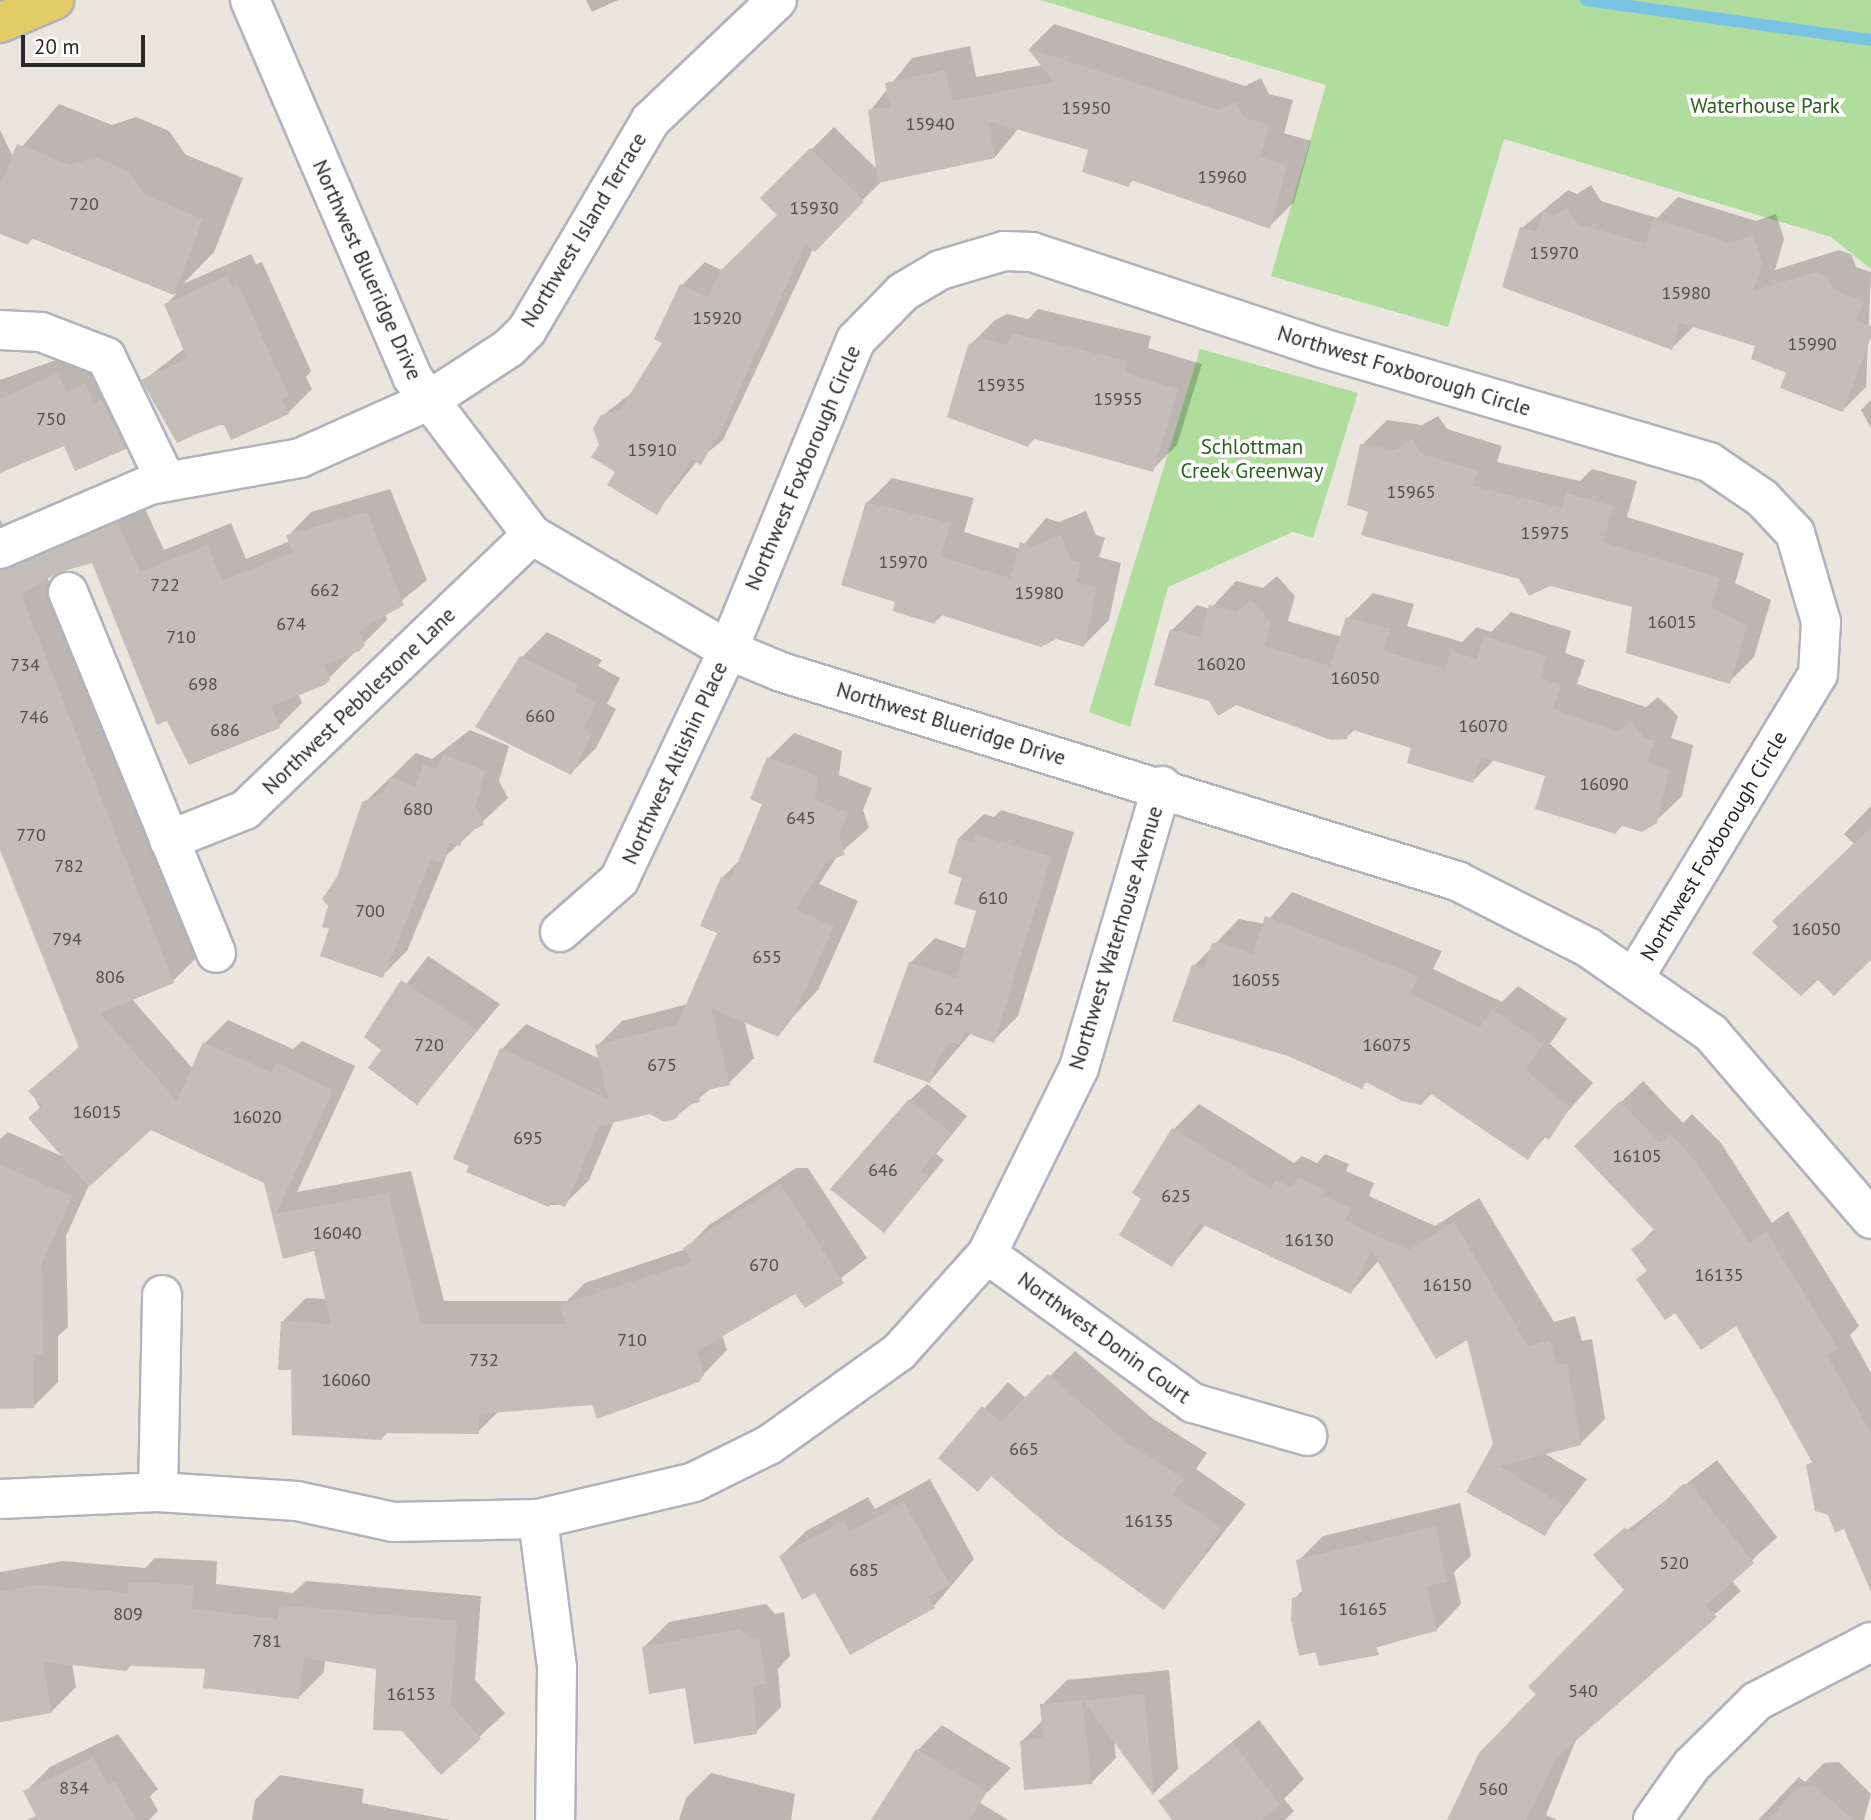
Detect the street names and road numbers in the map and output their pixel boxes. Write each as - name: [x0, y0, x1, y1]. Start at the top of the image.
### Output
- street label: Northwest Island Terrace: [516, 128, 652, 332]
- street label: Northwest Blueridge Drive: [307, 156, 427, 384]
- street label: Northwest Foxborough Circle: [1274, 320, 1534, 422]
- street label: Northwest Foxborough Circle: [740, 342, 866, 594]
- street label: Northwest Pebblestone Lane: [257, 602, 461, 800]
- street label: Northwest Altishin Place: [617, 657, 733, 869]
- street label: Northwest Blueridge Drive: [833, 677, 1069, 771]
- street label: Northwest Foxborough Circle: [1635, 727, 1793, 965]
- street label: Northwest Waterhouse Avenue: [1064, 803, 1168, 1073]
- street label: Northwest Donin Court: [1013, 1267, 1195, 1409]

